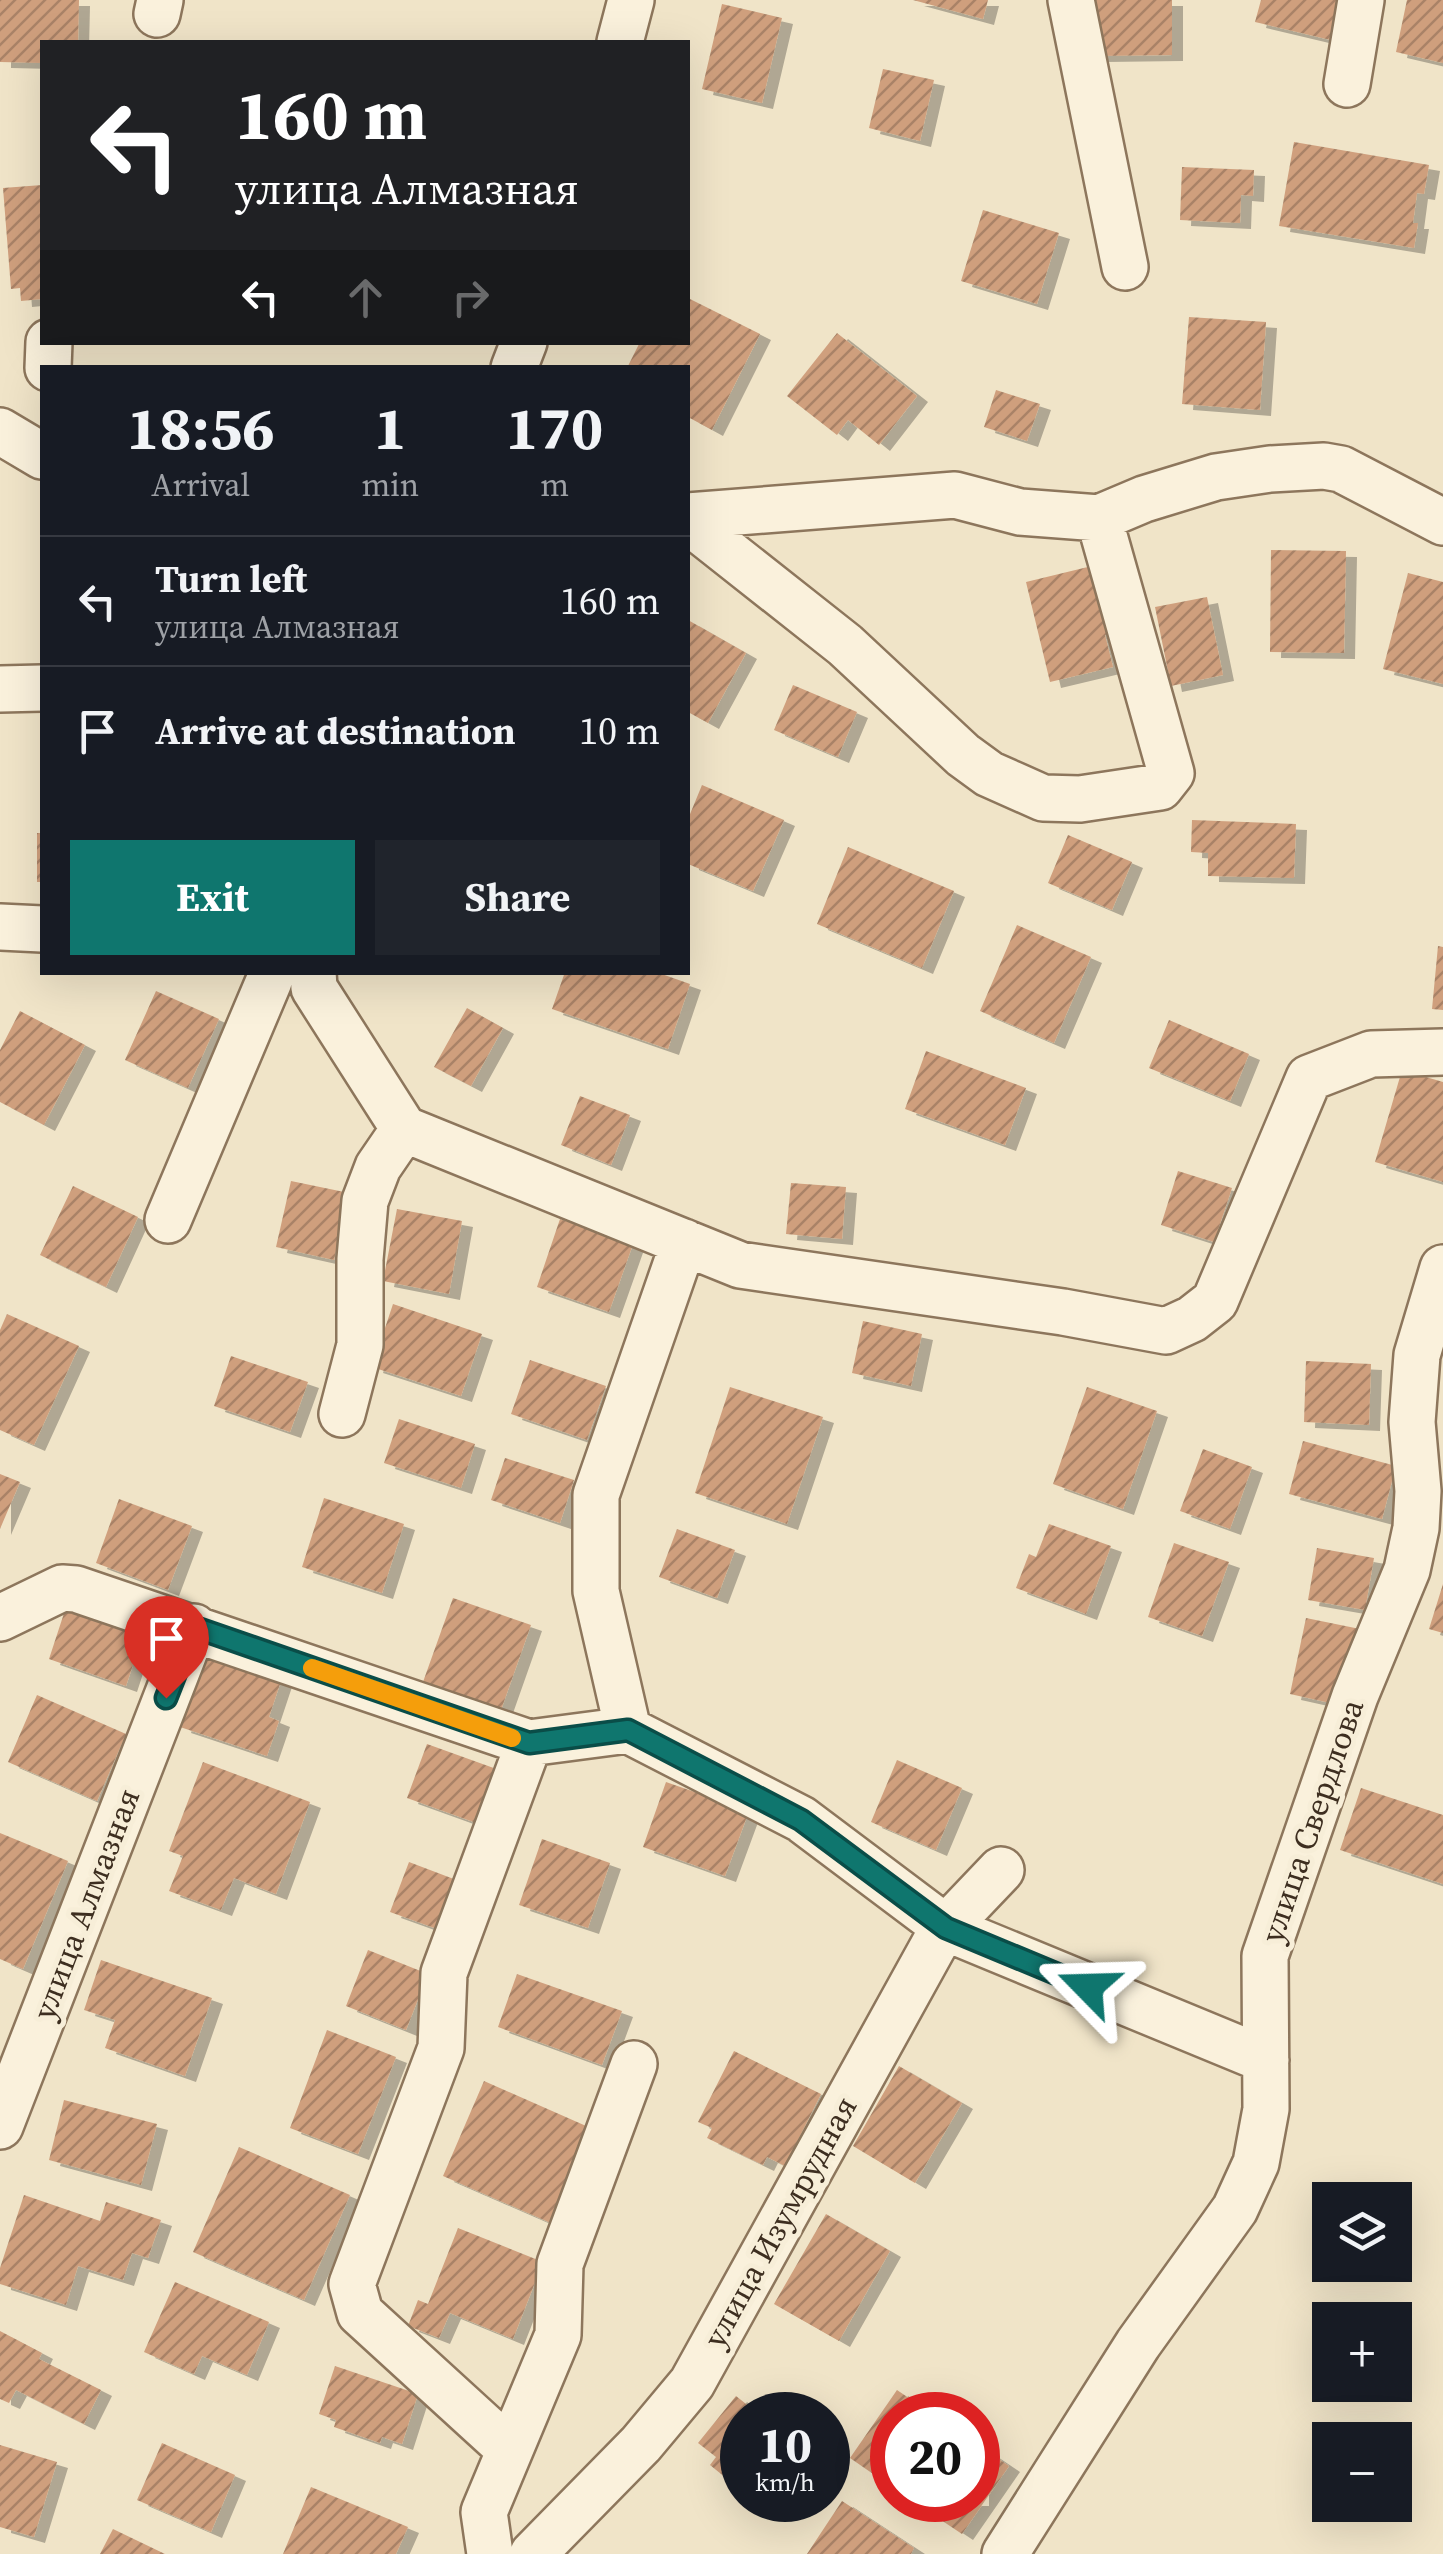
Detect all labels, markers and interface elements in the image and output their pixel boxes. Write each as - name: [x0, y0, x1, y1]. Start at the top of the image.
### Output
- text: 160 m: [235, 66, 427, 162]
- icon: left: [70, 80, 200, 210]
- text: улица Алмазная: [235, 157, 579, 219]
- icon: left: [233, 270, 288, 325]
- icon: ahead: [338, 270, 393, 325]
- icon: right: [443, 270, 498, 325]
- text: 18:56: [127, 387, 275, 469]
- text: 1: [374, 387, 407, 469]
- text: 170: [506, 387, 603, 469]
- text: Arrival: [151, 463, 250, 507]
- text: min: [361, 463, 419, 507]
- text: m: [540, 463, 569, 507]
- text: Turn left: [155, 553, 307, 605]
- icon: left: [70, 574, 125, 629]
- text: 160 m: [560, 575, 660, 627]
- text: улица Алмазная: [155, 605, 400, 649]
- icon: arrive: [70, 704, 125, 759]
- text: Arrive at destination: [155, 705, 516, 757]
- text: 10 m: [579, 705, 660, 757]
- button: Exit: [70, 840, 355, 955]
- button: Share: [375, 840, 660, 955]
- pin: [124, 1596, 209, 1699]
- icon: arrive: [139, 1611, 194, 1666]
- street label: улица Свердлова: [1250, 1693, 1374, 1949]
- street label: улица Алмазная: [22, 1782, 150, 2026]
- position arrow: [1036, 1935, 1140, 2039]
- street label: улица Изумрудная: [693, 2088, 867, 2356]
- map controls: [1312, 2182, 1412, 2522]
- button: layers: [1312, 2182, 1412, 2282]
- button: +: [1312, 2302, 1412, 2402]
- speed limit sign: 20: [870, 2392, 1000, 2522]
- text: 10: [758, 2410, 812, 2479]
- button: −: [1312, 2422, 1412, 2522]
- text: km/h: [755, 2465, 815, 2499]

